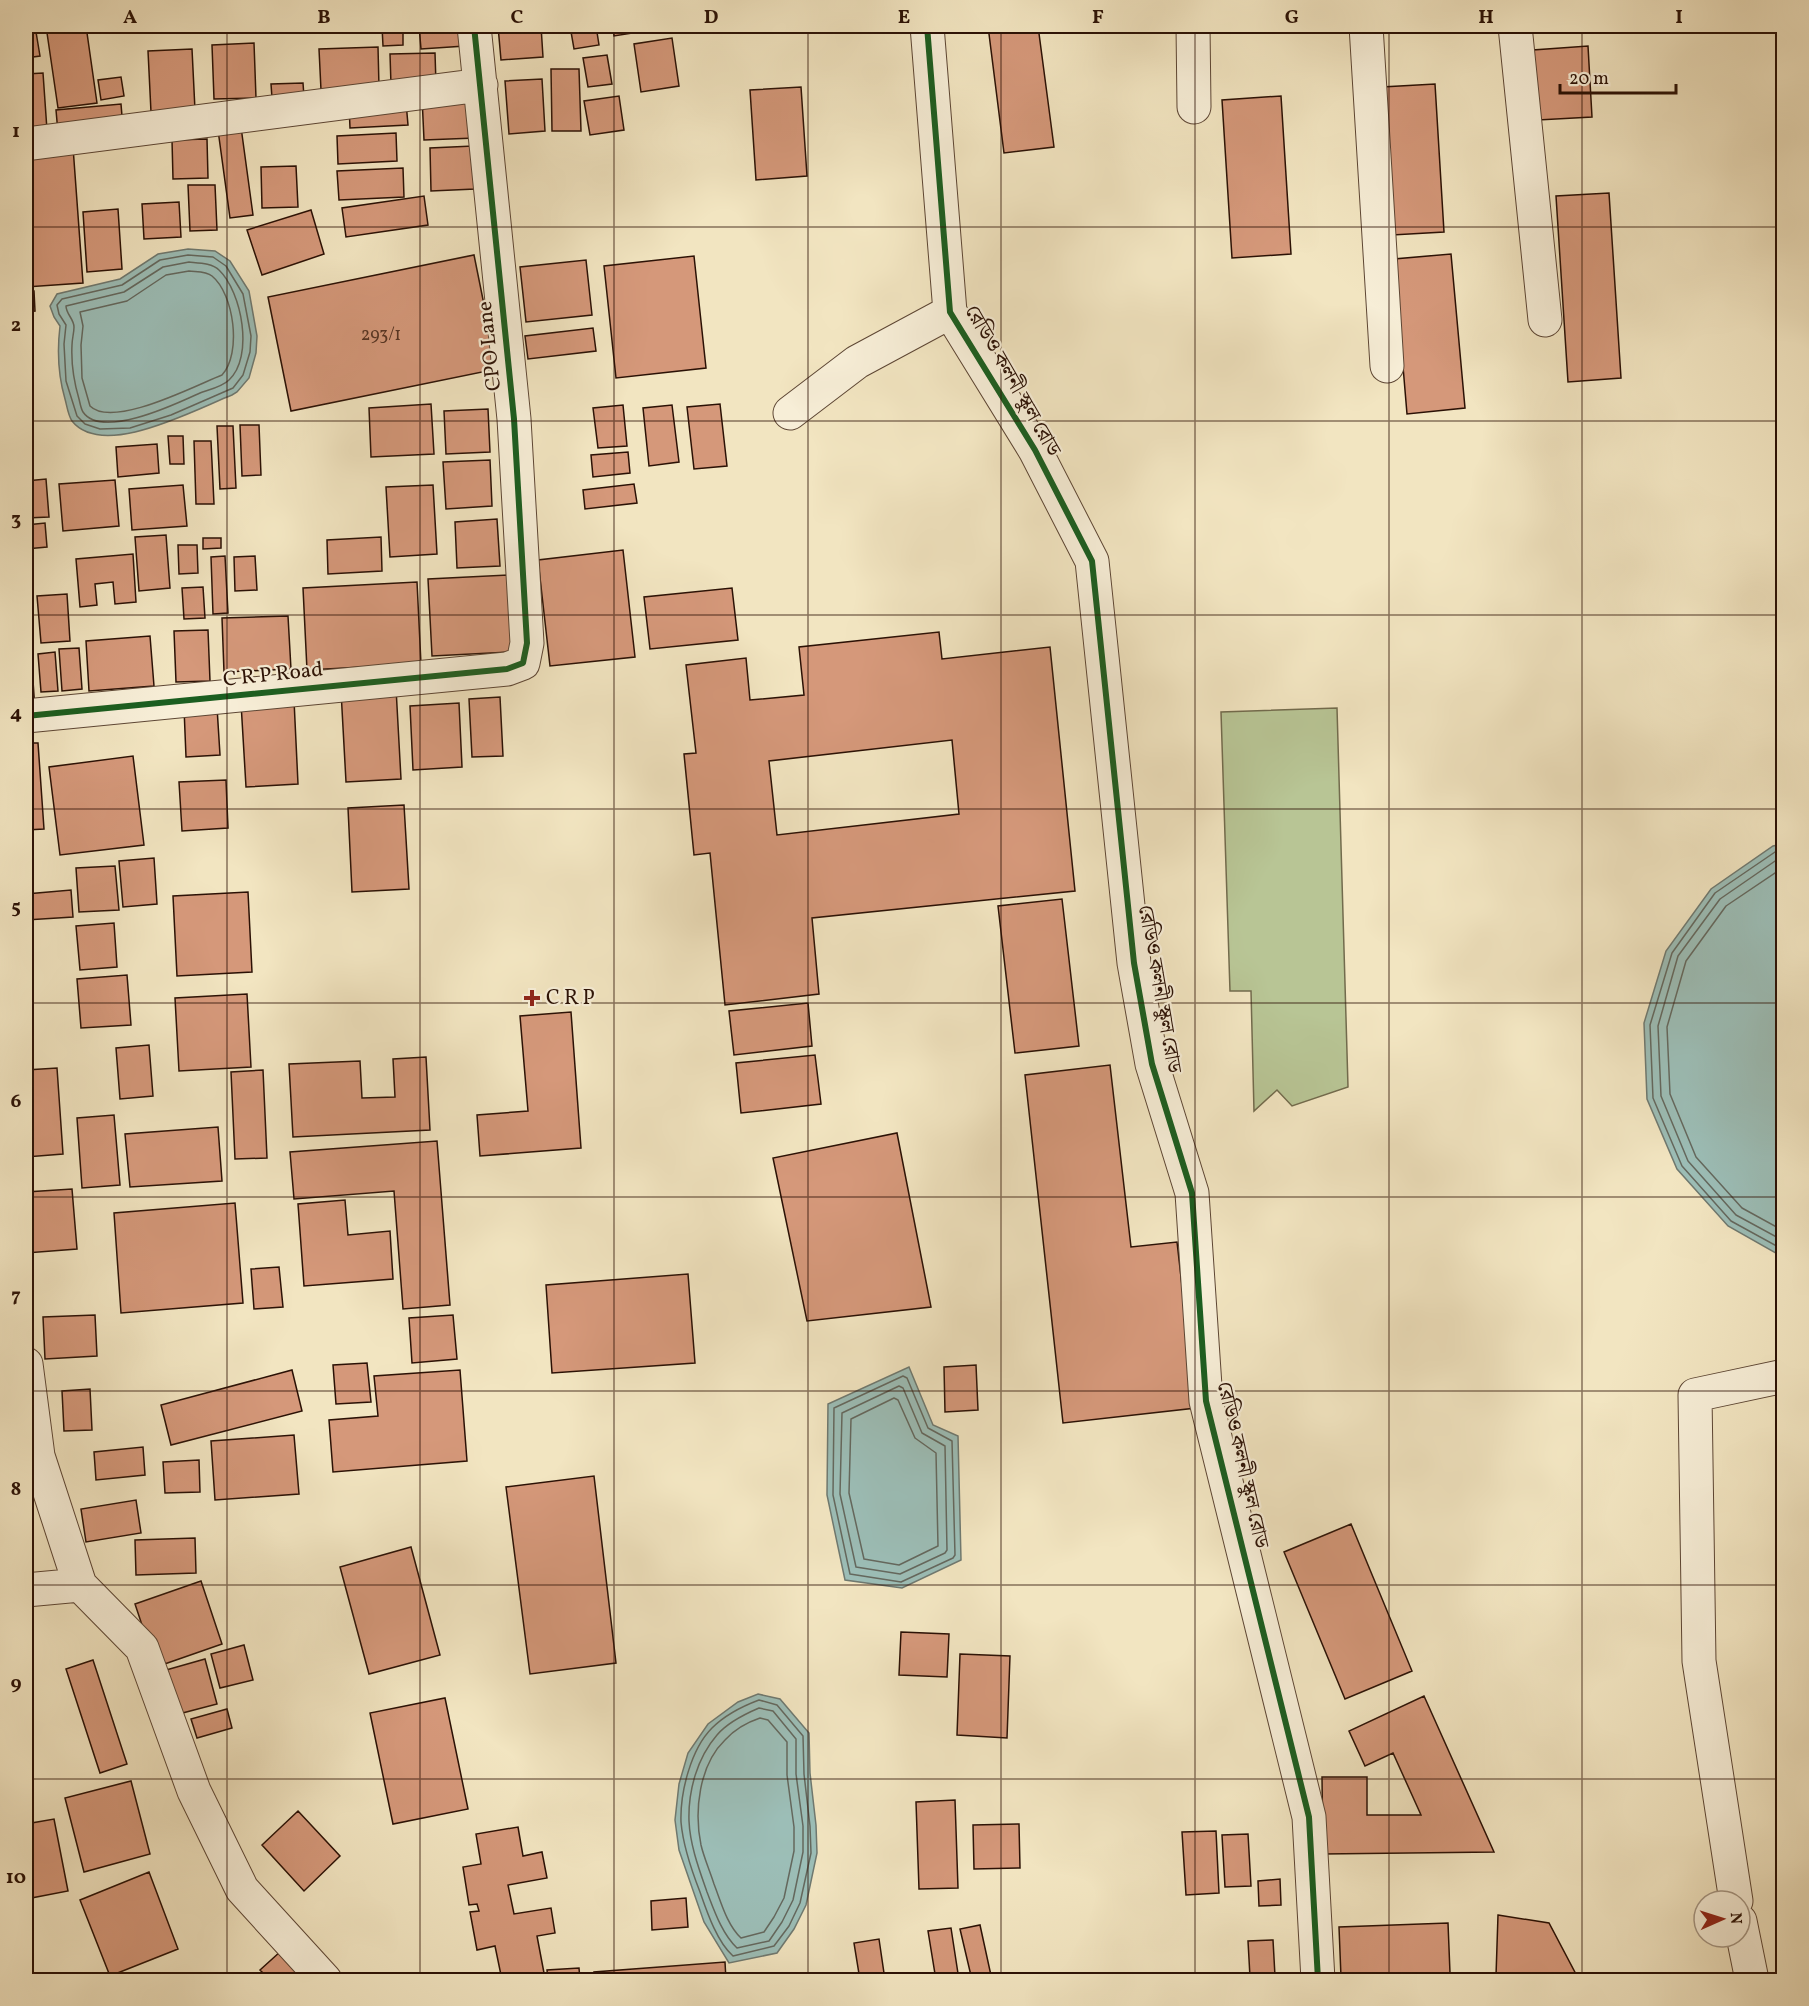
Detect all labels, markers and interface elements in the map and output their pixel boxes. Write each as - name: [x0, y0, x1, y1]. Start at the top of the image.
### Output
- text: A: [123, 4, 137, 32]
- text: B: [317, 4, 331, 32]
- text: C: [511, 4, 524, 32]
- text: D: [704, 4, 718, 32]
- text: E: [898, 4, 910, 32]
- text: F: [1092, 4, 1104, 32]
- text: G: [1285, 4, 1299, 32]
- text: H: [1478, 4, 1494, 32]
- text: I: [1675, 4, 1683, 32]
- scale bar: [1560, 57, 1676, 95]
- text: 20 m: [1569, 67, 1609, 92]
- text: 1: [12, 118, 20, 146]
- street label: CPO Lane: [471, 300, 509, 392]
- street label: রেডিও কলনী স্কুল রোড: [957, 300, 1068, 463]
- text: 2: [11, 312, 21, 340]
- house number: 293/1: [361, 323, 401, 348]
- text: 3: [11, 506, 21, 534]
- street label: C R P Road: [222, 655, 324, 695]
- text: 4: [10, 700, 22, 728]
- text: 5: [11, 894, 21, 922]
- street label: রেডিও কলনী স্কুল রোড: [1130, 903, 1188, 1076]
- place label: C R P: [546, 984, 595, 1013]
- marker: C R P: [523, 989, 541, 1007]
- text: 6: [11, 1088, 22, 1116]
- text: 7: [11, 1282, 21, 1310]
- street label: রেডিও কলনী স্কুল রোড: [1209, 1379, 1275, 1552]
- text: 8: [11, 1476, 21, 1504]
- text: 9: [10, 1670, 22, 1698]
- text: 10: [6, 1864, 26, 1892]
- north arrow: [1692, 1889, 1752, 1949]
- text: N: [1724, 1912, 1746, 1925]

